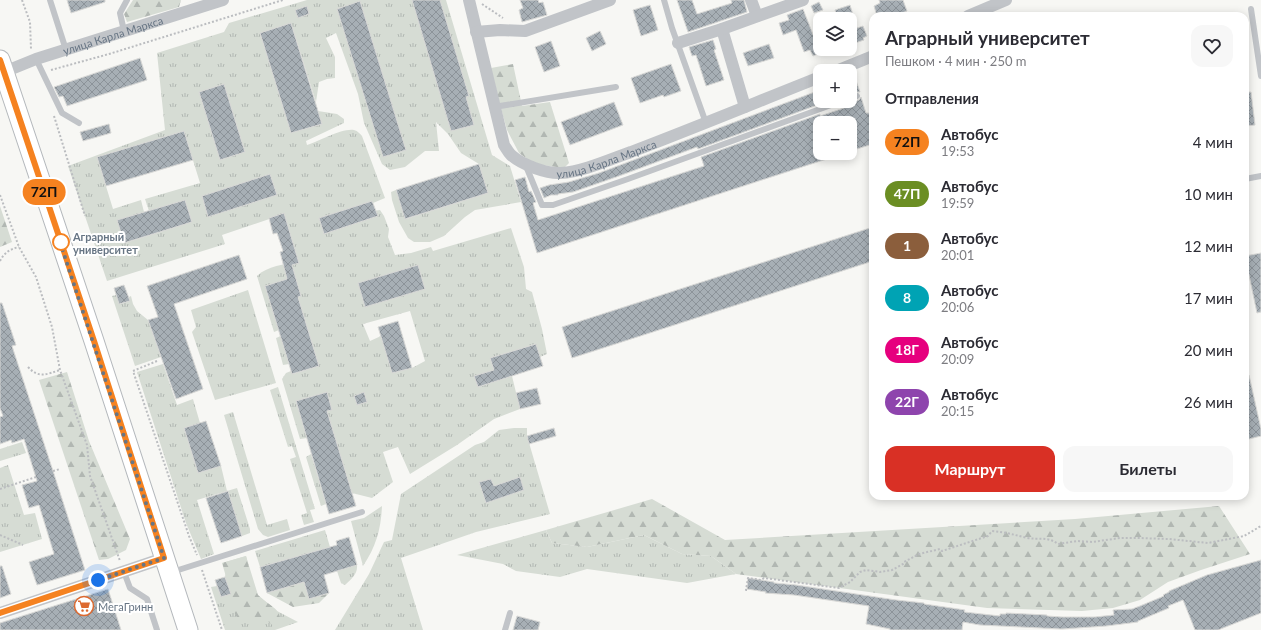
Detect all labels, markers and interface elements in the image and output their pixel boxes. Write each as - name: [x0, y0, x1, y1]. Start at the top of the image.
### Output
- map controls: [813, 12, 857, 160]
- button: layers: [813, 12, 857, 56]
- street label: улица Карла Маркса: [61, 13, 164, 57]
- button: heart: [1191, 25, 1233, 67]
- text: Аграрный университет: [885, 26, 1090, 49]
- text: Пешком · 4 мин · 250 m: [885, 53, 1026, 69]
- button: +: [813, 64, 857, 108]
- text: Отправления: [885, 89, 979, 107]
- button: −: [813, 116, 857, 160]
- text: Автобус: [941, 125, 998, 143]
- text: 72П: [894, 133, 920, 150]
- text: 4 мин: [1193, 133, 1233, 151]
- street label: улица Карла Маркса: [556, 136, 658, 180]
- text: 19:53: [941, 143, 974, 159]
- text: Автобус: [941, 177, 998, 195]
- line badge: 72П: [21, 179, 67, 205]
- text: 72П: [31, 183, 57, 200]
- text: 47П: [894, 185, 920, 202]
- text: 10 мин: [1184, 185, 1233, 203]
- text: 19:59: [941, 195, 974, 211]
- text: Автобус: [941, 229, 998, 247]
- place label: Аграрный университет: [72, 230, 138, 256]
- marker: Аграрный университет: [52, 233, 70, 251]
- text: 1: [903, 237, 911, 254]
- text: 12 мин: [1184, 237, 1233, 255]
- text: 20:01: [941, 247, 974, 263]
- text: Автобус: [941, 281, 998, 299]
- text: 8: [903, 289, 911, 306]
- text: 17 мин: [1184, 289, 1233, 307]
- text: 20:06: [941, 299, 974, 315]
- text: Автобус: [941, 333, 998, 351]
- text: 18Г: [895, 341, 919, 358]
- text: 20 мин: [1184, 341, 1233, 359]
- text: 20:09: [941, 351, 974, 367]
- text: Автобус: [941, 385, 998, 403]
- text: 22Г: [895, 393, 919, 410]
- text: 26 мин: [1184, 393, 1233, 411]
- text: 20:15: [941, 403, 974, 419]
- button: Маршрут: [885, 446, 1055, 492]
- button: Билеты: [1063, 446, 1233, 492]
- your location: [88, 570, 108, 590]
- supermarket icon: МегаГринн: [73, 595, 95, 617]
- place label: МегаГринн: [98, 600, 153, 613]

